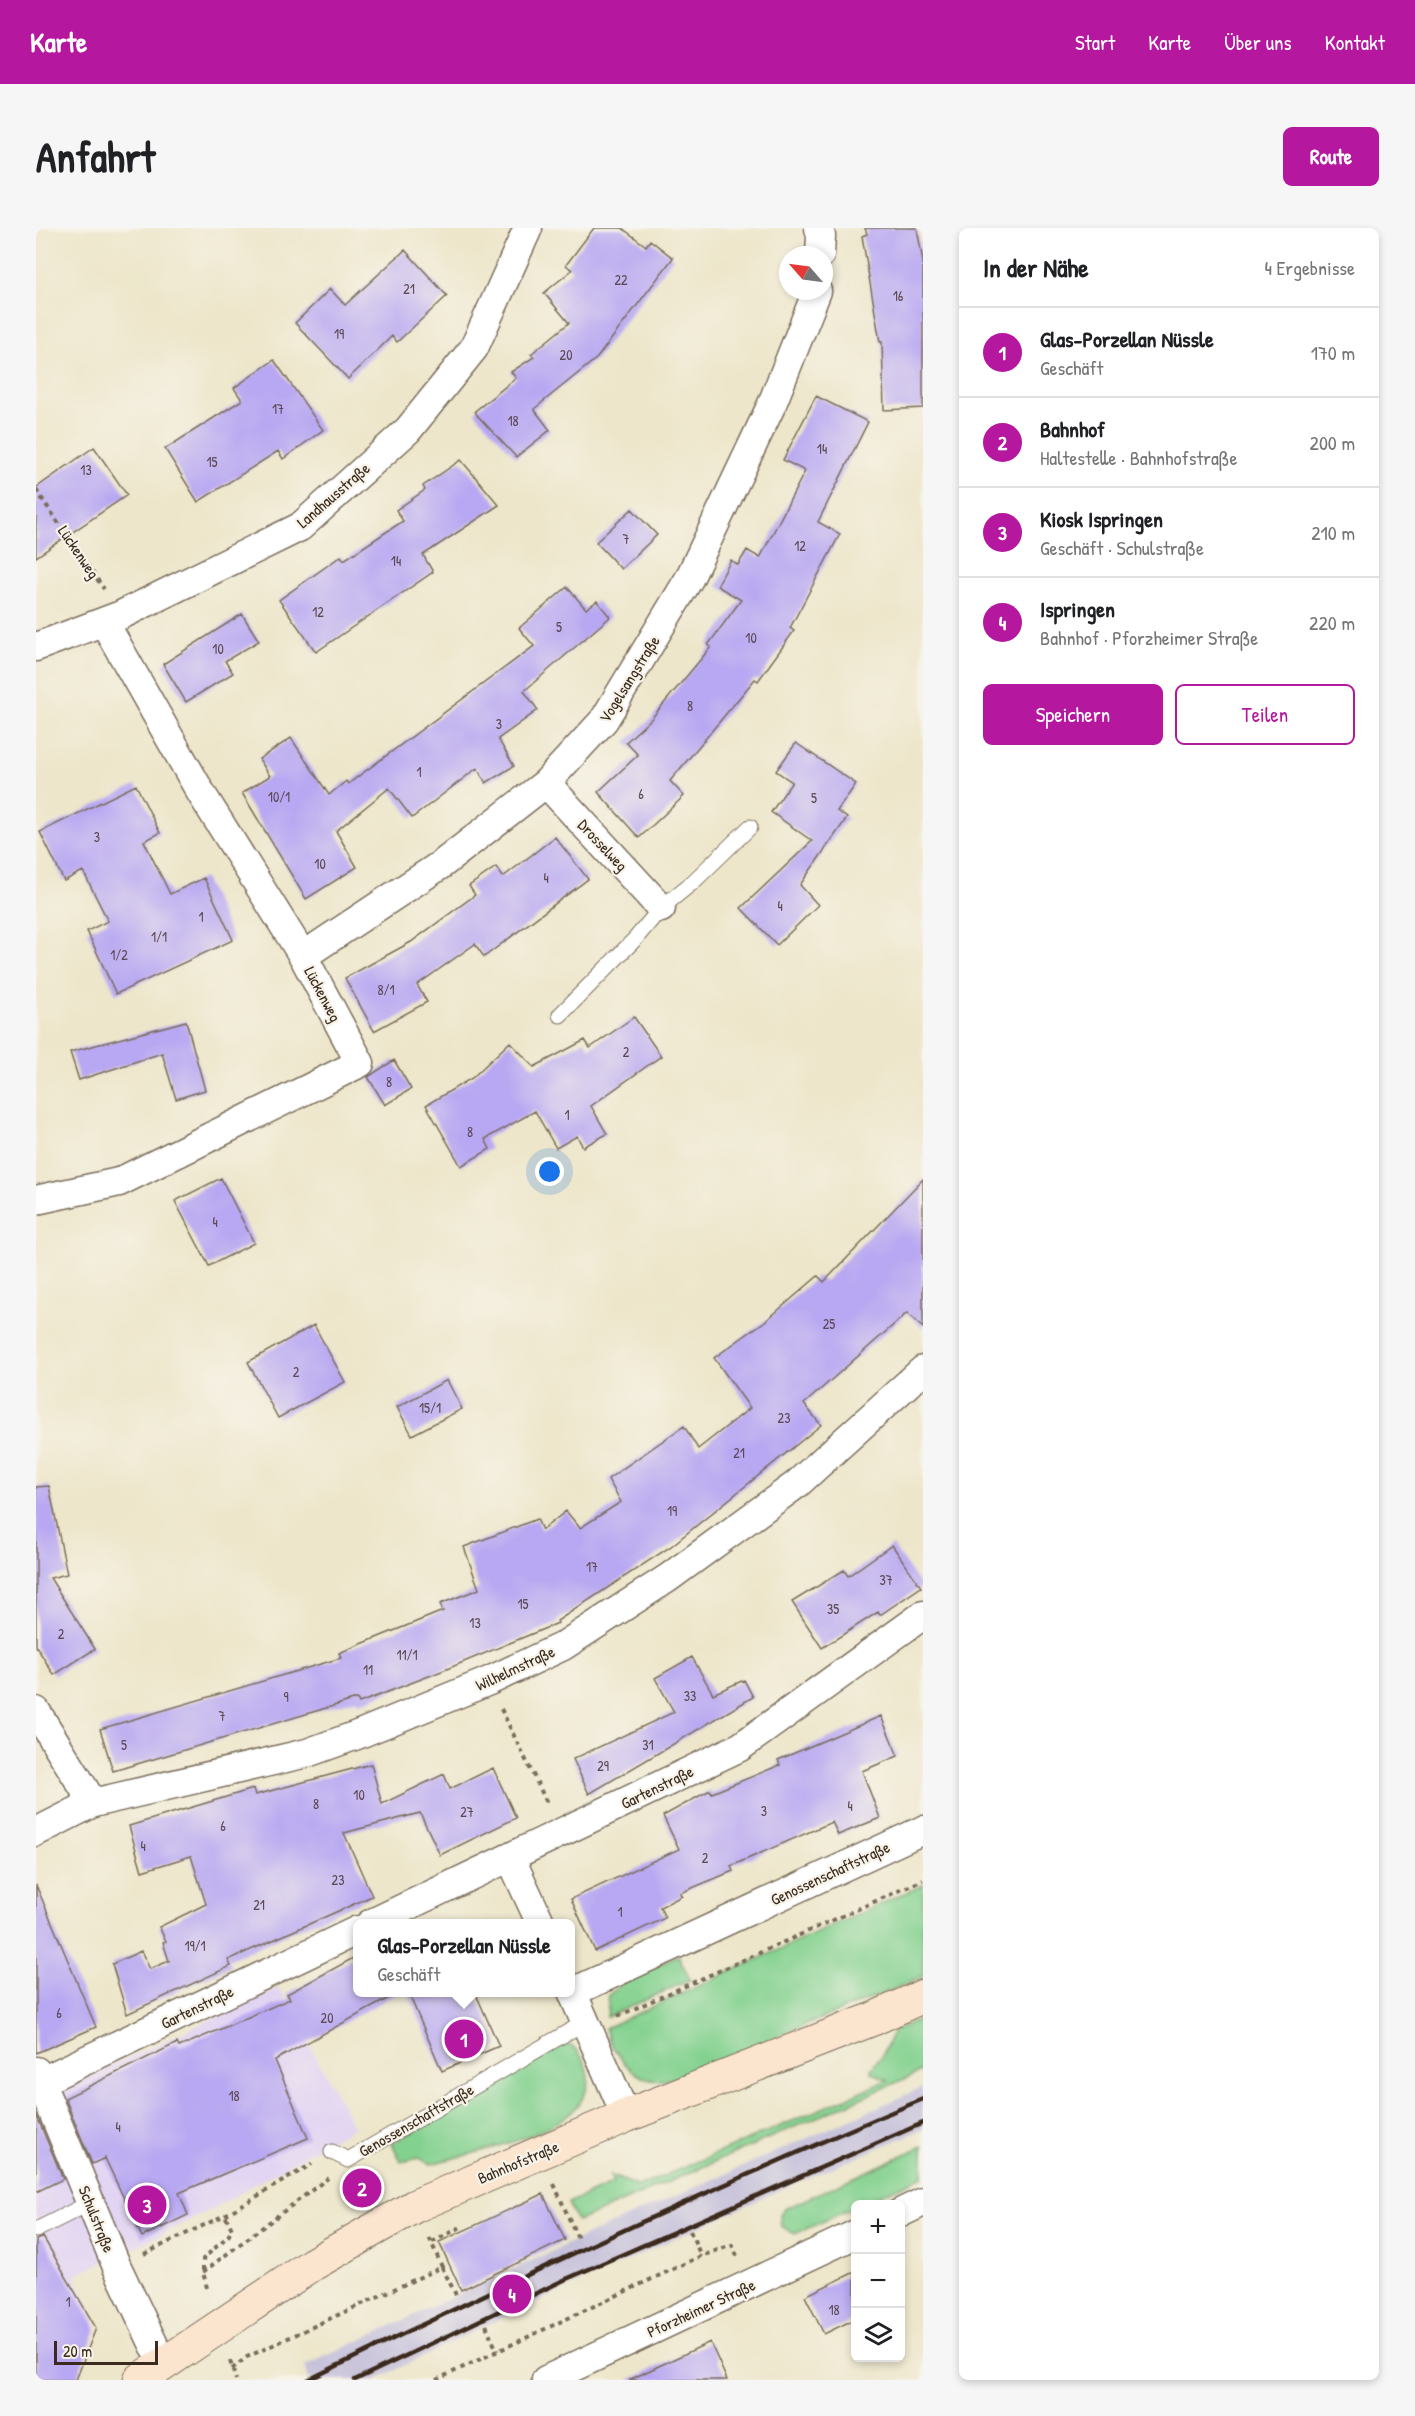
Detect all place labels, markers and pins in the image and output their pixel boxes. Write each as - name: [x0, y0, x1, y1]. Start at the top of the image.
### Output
- pin: 1: [444, 2016, 484, 2062]
- pin: 2: [342, 2166, 382, 2210]
- pin: 3: [128, 2182, 166, 2228]
- pin: 4: [492, 2272, 532, 2316]

